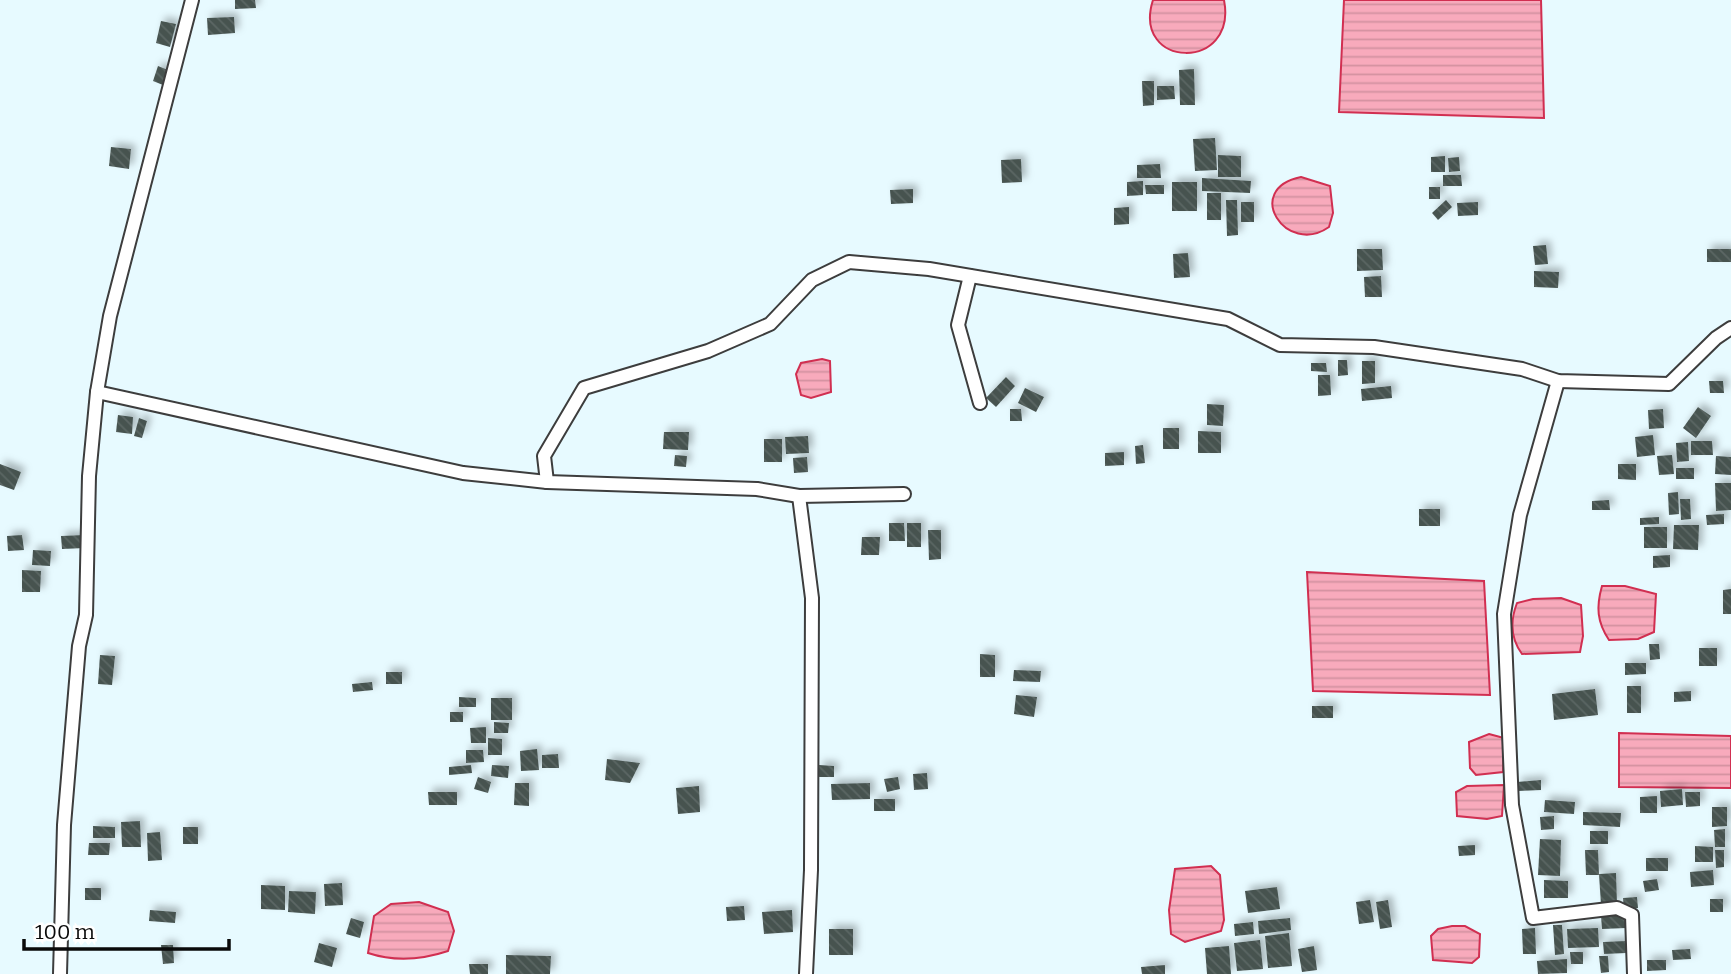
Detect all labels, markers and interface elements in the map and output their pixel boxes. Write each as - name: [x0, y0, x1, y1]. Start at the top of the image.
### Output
- scale bar: [24, 908, 229, 952]
- text: 100 m: [35, 919, 95, 945]

